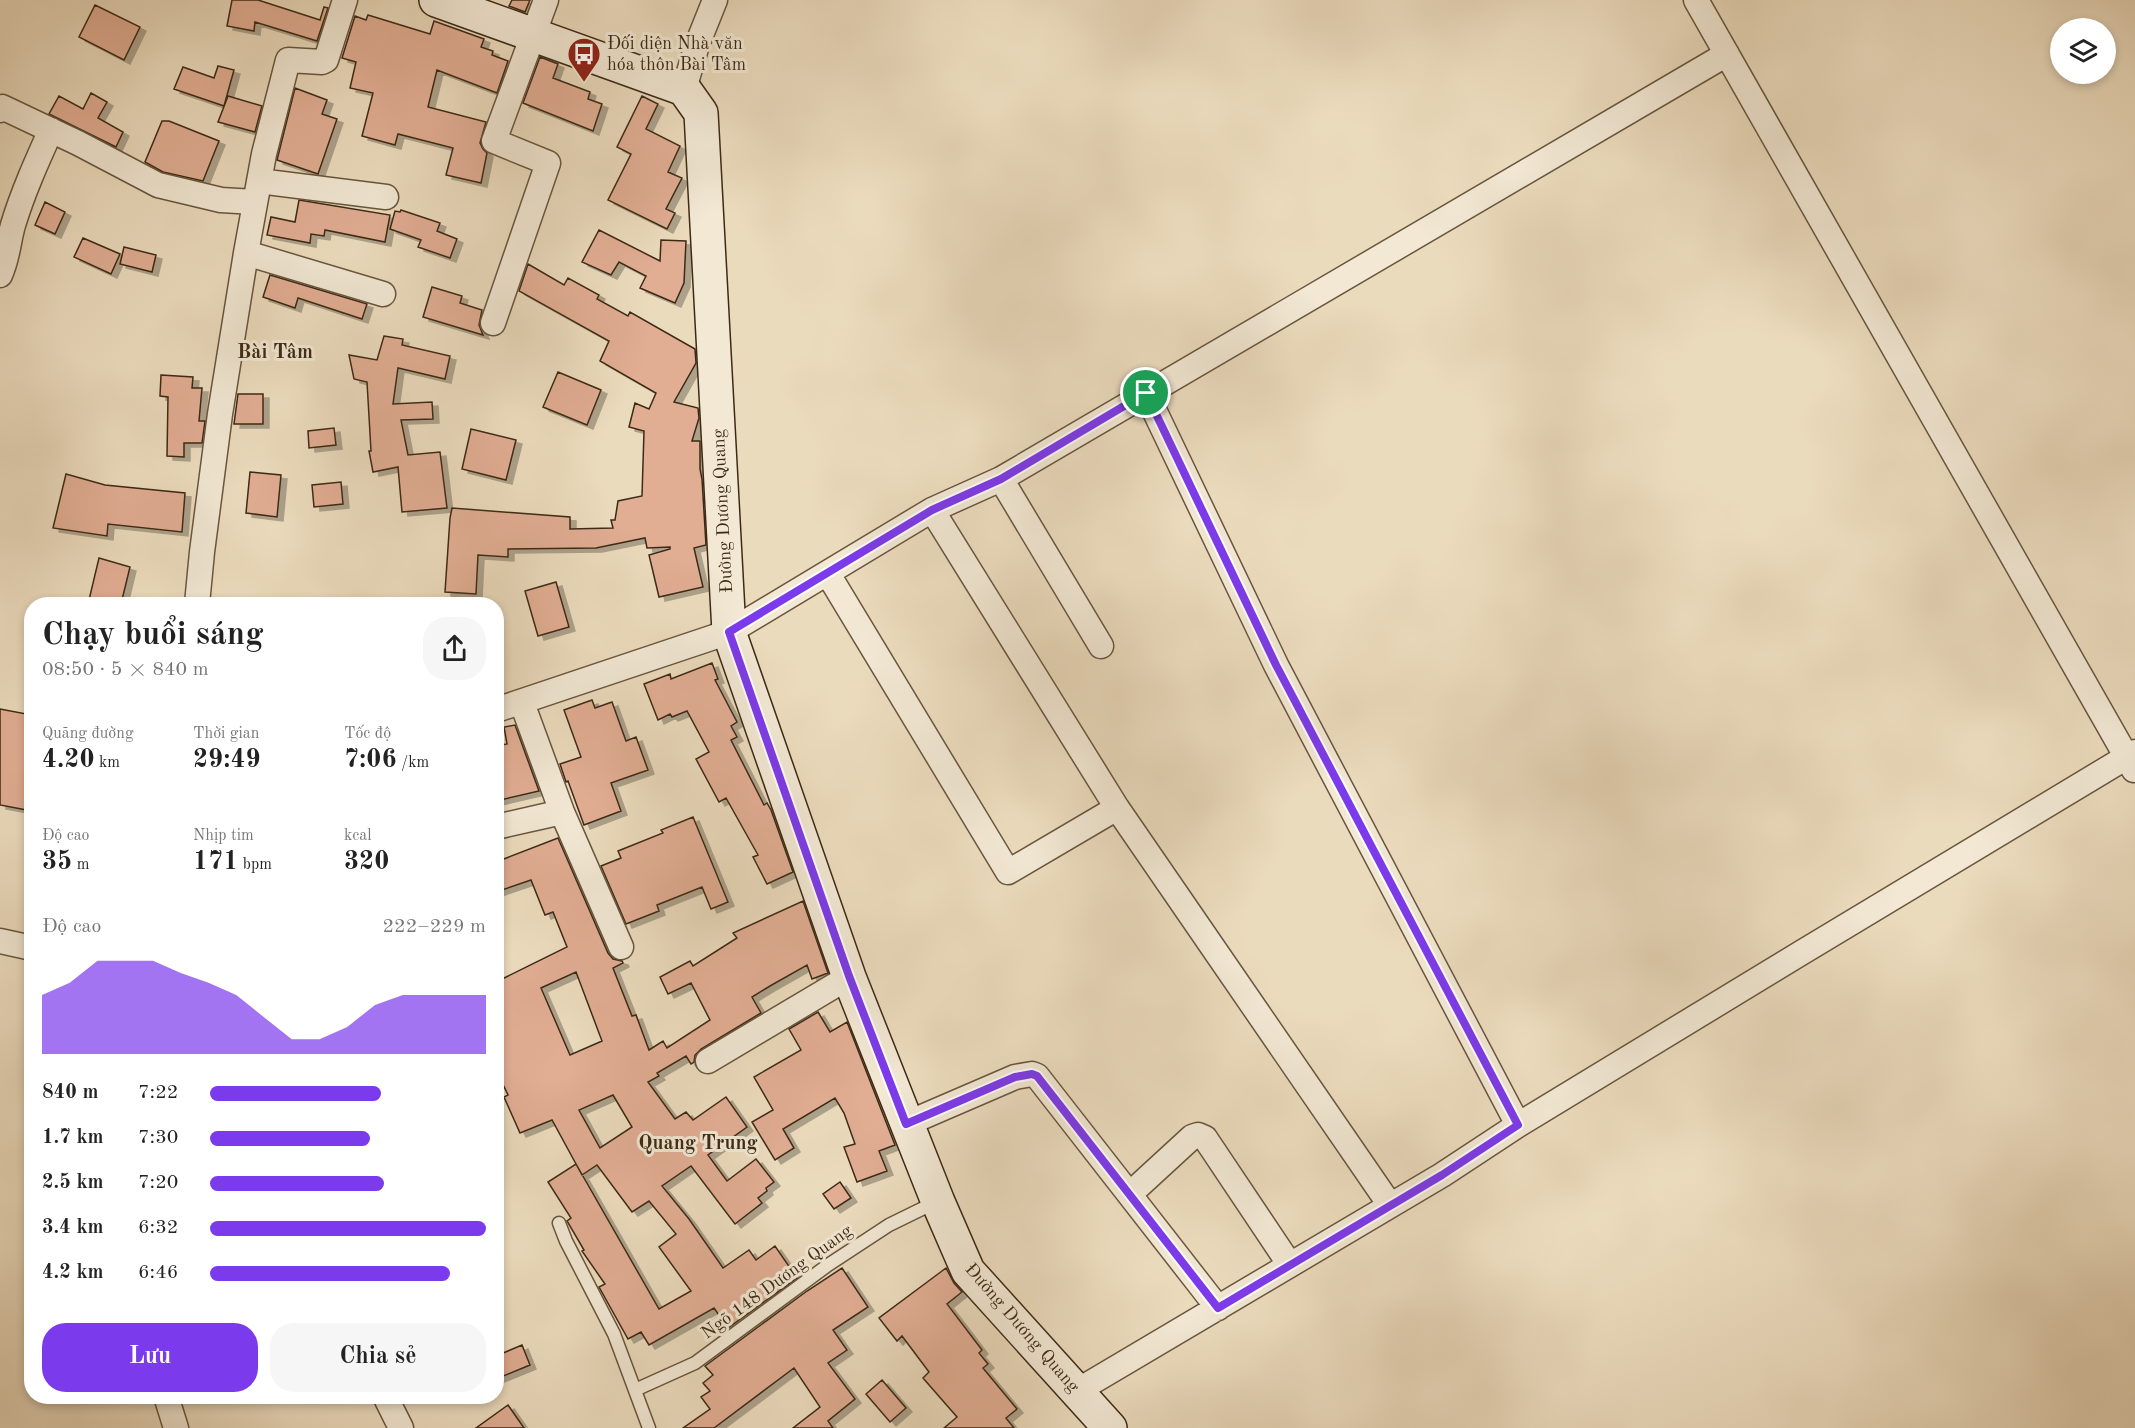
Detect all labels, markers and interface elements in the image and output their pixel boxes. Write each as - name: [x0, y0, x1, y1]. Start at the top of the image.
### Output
- map controls: [2050, 18, 2116, 84]
- button: layers: [2050, 18, 2116, 84]
- place label: Đối diện Nhà văn hóa thôn Bài Tâm: [607, 34, 746, 74]
- bus stop icon: Đối diện Nhà văn hóa thôn Bài Tâm: [566, 36, 602, 83]
- district label: Bài Tâm: [237, 343, 313, 363]
- pin: [1120, 367, 1171, 418]
- icon: arrive: [1129, 376, 1162, 409]
- street label: Đường Dương Quang: [710, 428, 736, 594]
- button: share: [423, 617, 486, 680]
- text: Chạy buổi sáng: [42, 619, 263, 652]
- text: 08:50 · 5 × 840 m: [42, 660, 209, 680]
- text: Quãng đường: [42, 726, 134, 742]
- text: Thời gian: [193, 726, 259, 742]
- text: Tốc độ: [344, 726, 391, 742]
- text: 4.20: [42, 747, 95, 773]
- text: 29:49: [193, 747, 261, 773]
- text: 7:06: [344, 747, 397, 773]
- text: km: [95, 755, 120, 771]
- text: /km: [397, 755, 429, 771]
- text: Độ cao: [42, 828, 90, 844]
- text: Nhịp tim: [193, 828, 254, 844]
- text: kcal: [344, 828, 372, 844]
- text: 35: [42, 849, 72, 875]
- text: 171: [193, 849, 238, 875]
- text: 320: [344, 849, 389, 875]
- text: m: [72, 857, 89, 873]
- text: bpm: [238, 857, 272, 873]
- text: Độ cao: [42, 917, 101, 937]
- text: 222–229 m: [383, 917, 486, 937]
- text: 840 m: [42, 1083, 98, 1103]
- text: 7:22: [138, 1083, 178, 1103]
- text: 1.7 km: [42, 1128, 104, 1148]
- text: 7:30: [138, 1128, 178, 1148]
- district label: Quang Trung: [638, 1134, 758, 1154]
- text: 2.5 km: [42, 1173, 104, 1193]
- text: 7:20: [138, 1173, 178, 1193]
- text: 3.4 km: [42, 1218, 104, 1238]
- text: 6:32: [138, 1218, 178, 1238]
- street label: Ngõ 148 Dương Quang: [698, 1221, 856, 1343]
- street label: Đường Dương Quang: [961, 1260, 1083, 1396]
- text: 4.2 km: [42, 1263, 104, 1283]
- text: 6:46: [138, 1263, 178, 1283]
- button: Lưu: [42, 1323, 258, 1392]
- button: Chia sẻ: [270, 1323, 486, 1392]

